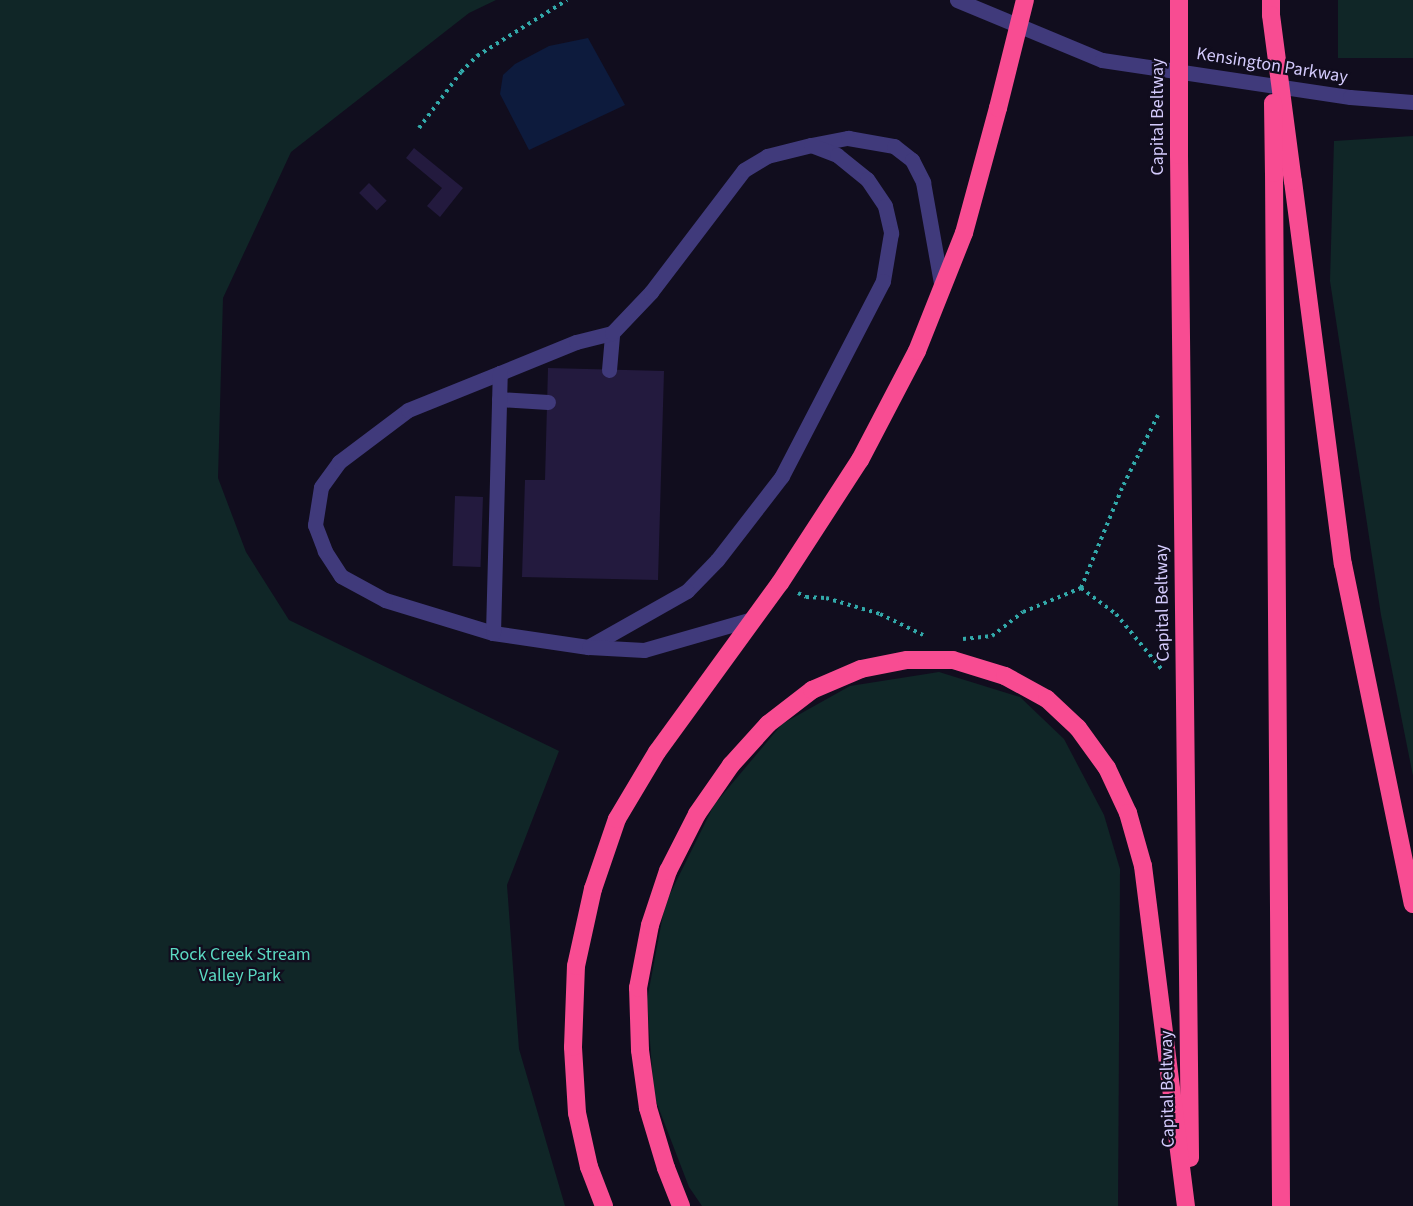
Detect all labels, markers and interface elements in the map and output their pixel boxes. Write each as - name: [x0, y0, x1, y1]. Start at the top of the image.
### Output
- street label: Kensington Parkway: [1195, 43, 1349, 89]
- street label: Capital Beltway: [1147, 58, 1169, 176]
- street label: Capital Beltway: [1151, 544, 1175, 662]
- park label: Rock Creek Stream Valley Park: [169, 945, 311, 988]
- street label: Capital Beltway: [1156, 1030, 1180, 1148]

